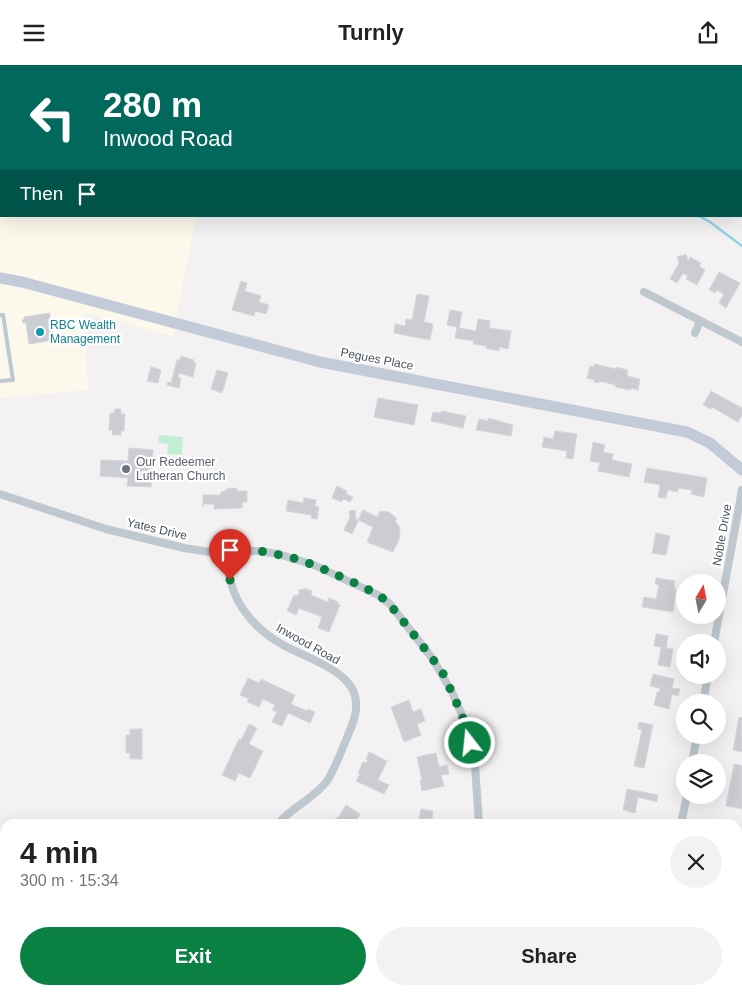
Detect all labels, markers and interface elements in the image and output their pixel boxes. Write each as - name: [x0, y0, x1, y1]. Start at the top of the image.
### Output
- icon: menu: [20, 19, 48, 47]
- icon: share: [694, 19, 722, 47]
- text: Turnly: [338, 20, 404, 45]
- icon: left: [20, 85, 85, 150]
- text: 280 m: [103, 85, 202, 124]
- text: Inwood Road: [103, 126, 233, 151]
- icon: arrive: [73, 180, 101, 208]
- text: Then: [20, 183, 63, 204]
- place label: RBC Wealth Management: [50, 318, 121, 346]
- marker: RBC Wealth Management: [34, 326, 46, 338]
- street label: Pegues Place: [339, 345, 415, 373]
- place label: Our Redeemer Lutheran Church: [136, 455, 225, 483]
- marker: Our Redeemer Lutheran Church: [120, 463, 132, 475]
- street label: Noble Drive: [710, 503, 734, 567]
- street label: Yates Drive: [126, 515, 189, 543]
- pin: [209, 529, 251, 580]
- icon: arrive: [216, 536, 244, 564]
- north arrow: [676, 574, 726, 624]
- map controls: [676, 574, 726, 804]
- street label: Inwood Road: [274, 621, 342, 667]
- button: sound: [676, 634, 726, 684]
- button: search: [676, 694, 726, 744]
- position arrow: [443, 716, 495, 768]
- button: layers: [676, 754, 726, 804]
- text: 4 min: [20, 836, 98, 869]
- button: close: [670, 836, 722, 888]
- text: 300 m · 15:34: [20, 872, 119, 889]
- button: Exit: [20, 927, 366, 985]
- button: Share: [376, 927, 722, 985]

